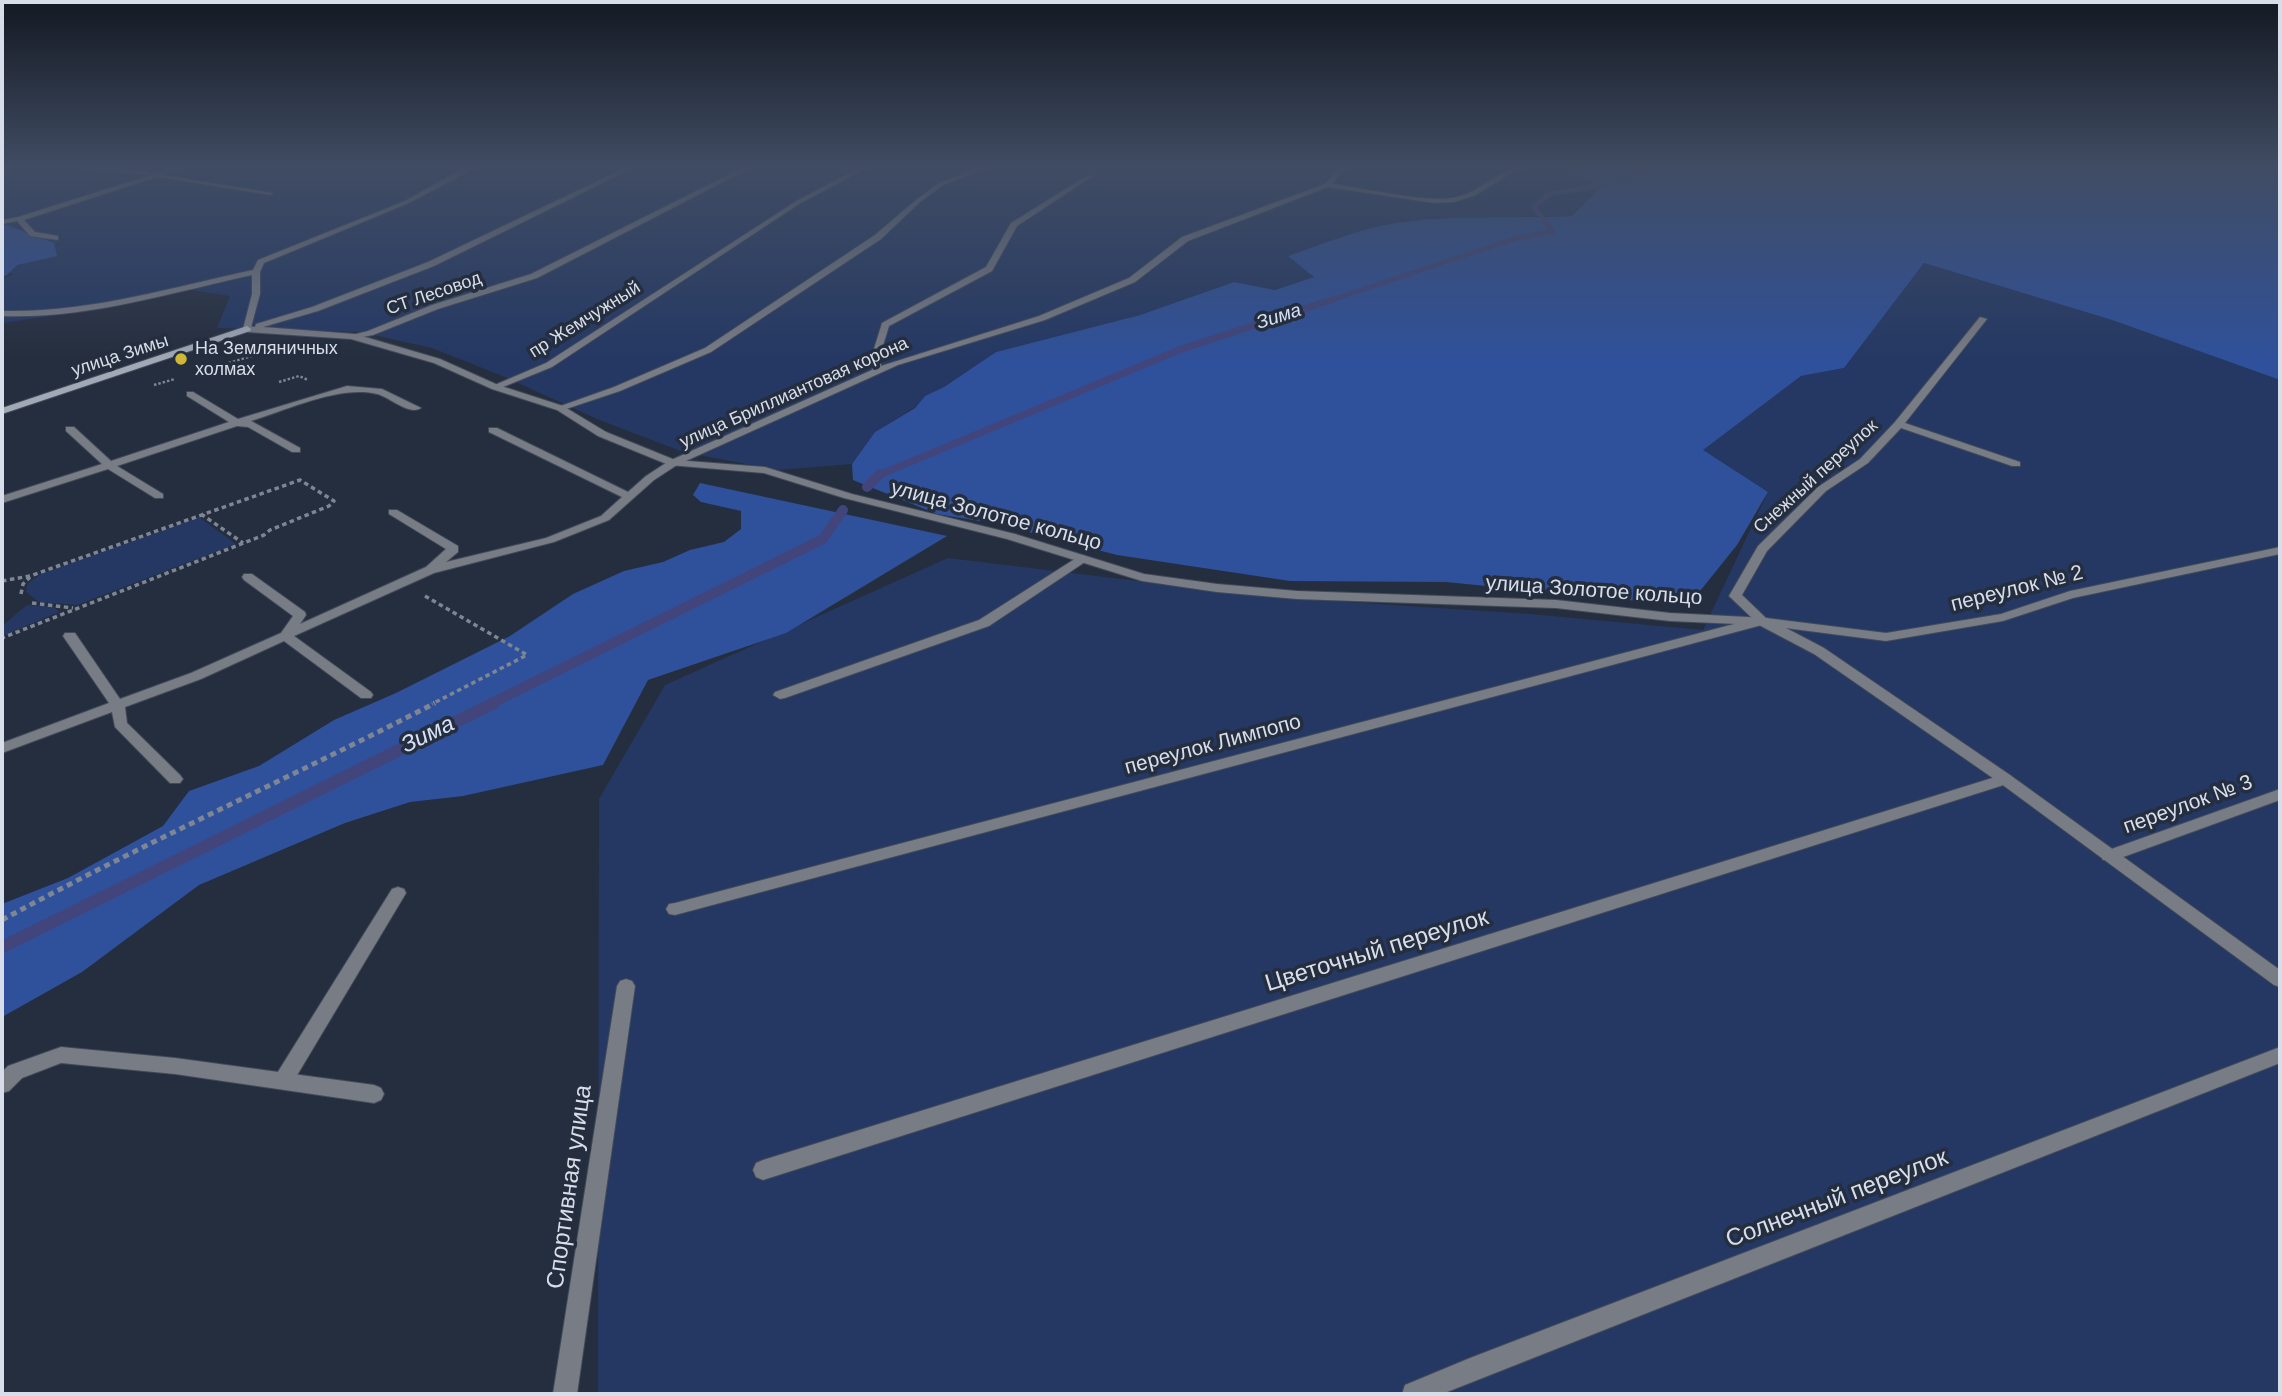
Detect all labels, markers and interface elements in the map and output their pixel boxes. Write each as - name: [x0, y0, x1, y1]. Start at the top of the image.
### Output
- street label: СТ Лесовод: [384, 268, 484, 320]
- street label: пр Жемчужный: [525, 277, 645, 363]
- water label: Зима: [1254, 299, 1304, 335]
- street label: улица Зимы: [69, 330, 171, 382]
- street label: улица Бриллиантовая корона: [677, 333, 911, 453]
- place label: На Земляничных холмах: [195, 338, 338, 380]
- marker: На Земляничных холмах: [173, 351, 189, 367]
- street label: Снежный переулок: [1750, 416, 1882, 538]
- street label: улица Золотое кольцо: [888, 476, 1104, 556]
- street label: переулок № 2: [1948, 560, 2086, 618]
- street label: улица Золотое кольцо: [1485, 571, 1703, 611]
- street label: переулок Лимпопо: [1122, 709, 1304, 781]
- water label: Зима: [397, 710, 459, 760]
- street label: переулок № 3: [2120, 770, 2256, 840]
- street label: Цветочный переулок: [1262, 903, 1492, 999]
- street label: Спортивная улица: [541, 1083, 599, 1291]
- street label: Солнечный переулок: [1722, 1143, 1952, 1255]

